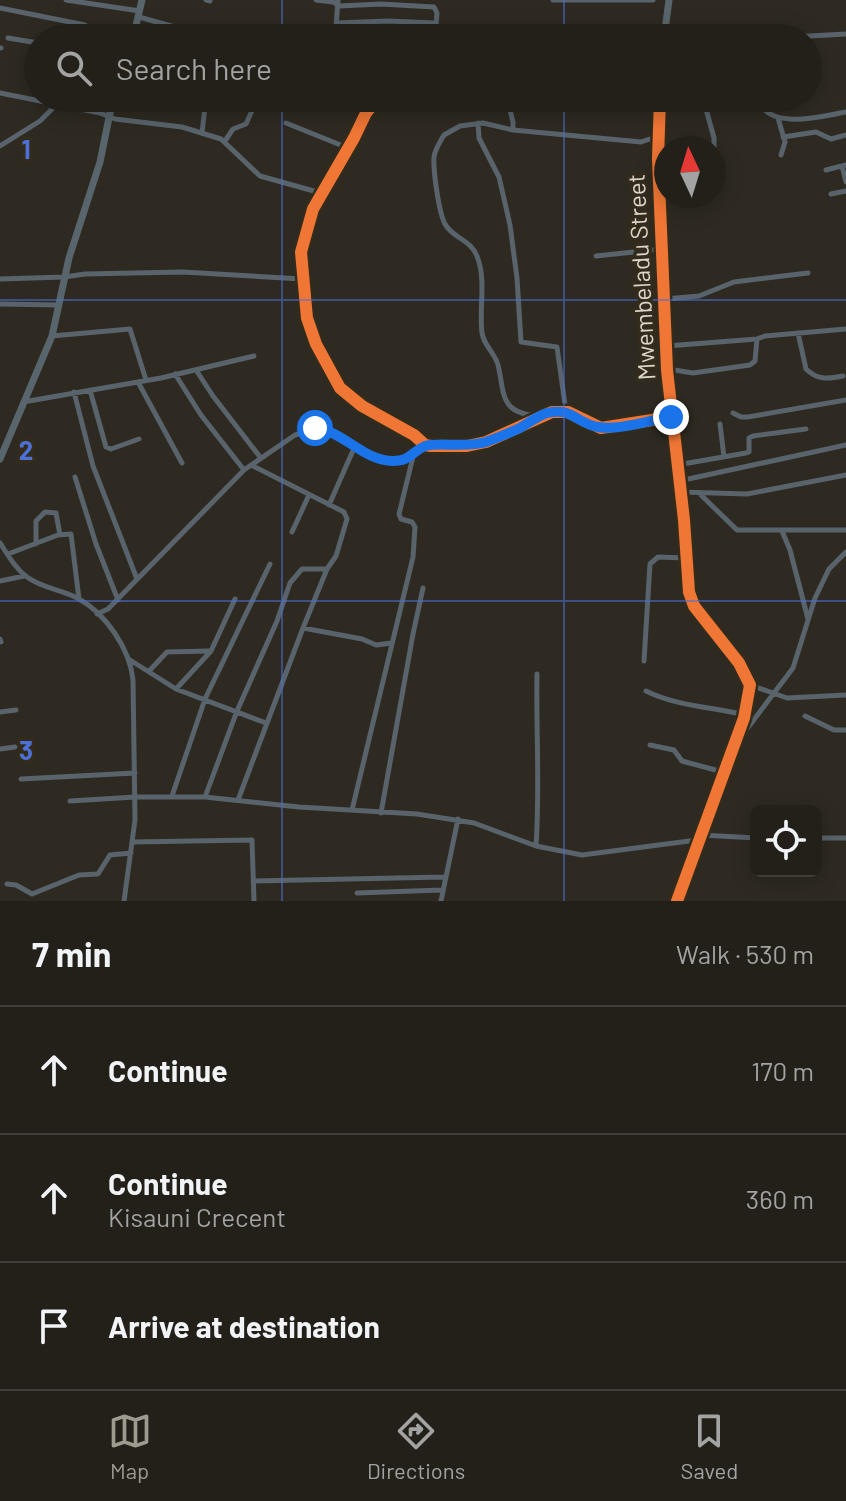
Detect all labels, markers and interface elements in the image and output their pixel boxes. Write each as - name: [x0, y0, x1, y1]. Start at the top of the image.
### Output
- search box: [24, 24, 822, 112]
- icon: search: [52, 46, 96, 90]
- text: Search here: [116, 50, 272, 86]
- text: 1: [21, 133, 31, 164]
- north arrow: [654, 136, 726, 208]
- street label: Mwembeladu Street: [621, 173, 660, 381]
- route end: [653, 399, 689, 435]
- route start: [297, 410, 333, 446]
- text: 2: [19, 434, 33, 465]
- text: 3: [19, 734, 33, 765]
- map controls: [750, 805, 822, 877]
- button: locate: [750, 805, 822, 877]
- text: 7 min: [32, 933, 111, 974]
- text: Walk · 530 m: [676, 938, 814, 969]
- icon: ahead: [32, 1048, 76, 1092]
- text: Continue: [108, 1052, 228, 1088]
- text: 170 m: [751, 1055, 814, 1086]
- text: Continue: [108, 1165, 228, 1201]
- icon: ahead: [32, 1176, 76, 1220]
- text: 360 m: [746, 1183, 814, 1214]
- text: Kisauni Crecent: [108, 1201, 286, 1232]
- icon: arrive: [32, 1304, 76, 1348]
- text: Arrive at destination: [108, 1308, 380, 1344]
- tab: Map: [108, 1409, 152, 1483]
- tab: Directions: [367, 1409, 465, 1483]
- tab: Saved: [681, 1409, 738, 1483]

